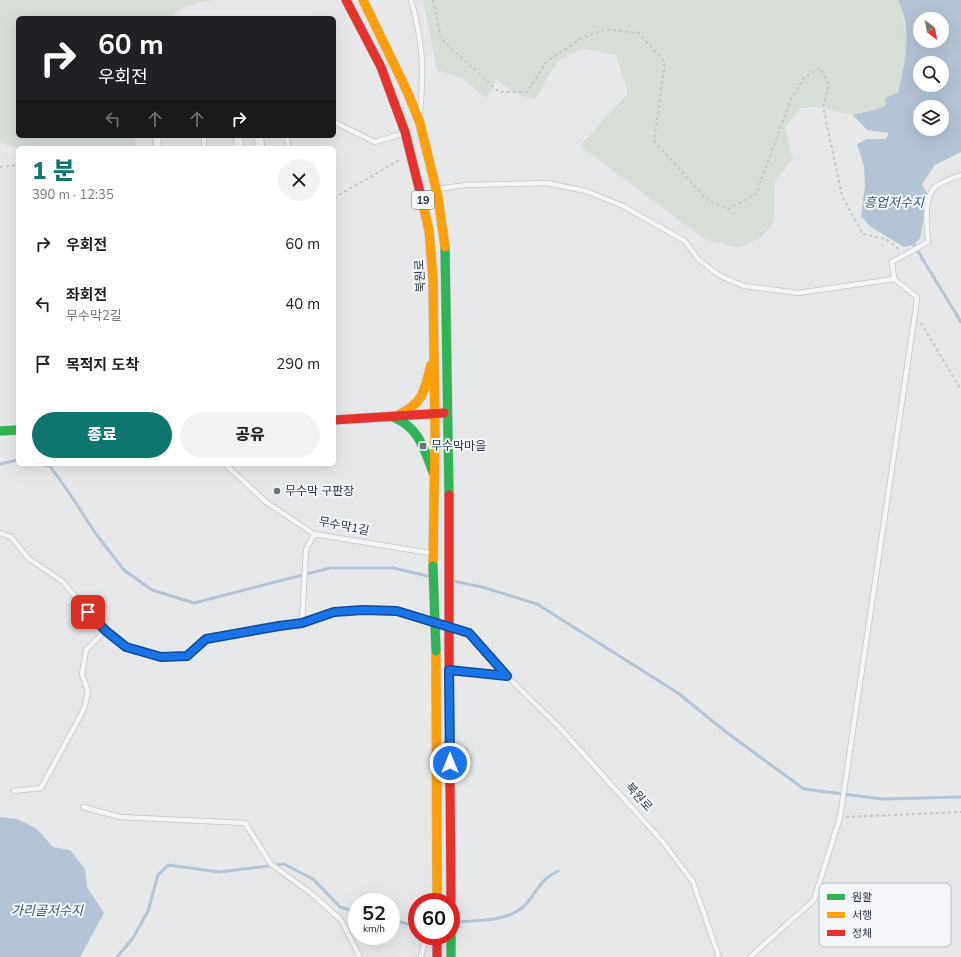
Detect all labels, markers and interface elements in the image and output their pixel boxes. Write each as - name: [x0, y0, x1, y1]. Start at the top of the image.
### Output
- north arrow: [913, 12, 949, 48]
- map controls: [913, 12, 949, 136]
- text: 60 m: [98, 26, 164, 64]
- icon: right: [32, 32, 84, 84]
- button: search: [913, 56, 949, 92]
- text: 우회전: [98, 65, 148, 89]
- button: layers: [913, 100, 949, 136]
- icon: left: [102, 108, 124, 130]
- icon: ahead: [144, 108, 166, 130]
- icon: ahead: [186, 108, 208, 130]
- icon: right: [228, 108, 250, 130]
- text: 1 분: [32, 155, 75, 187]
- button: close: [278, 159, 320, 201]
- text: 390 m · 12:35: [32, 186, 114, 204]
- road number: 19: [412, 191, 434, 209]
- water label: 흥업저수지: [864, 194, 925, 212]
- icon: right: [32, 233, 54, 255]
- text: 60 m: [285, 234, 320, 254]
- text: 우회전: [66, 235, 107, 255]
- street label: 북원로: [411, 259, 429, 293]
- text: 좌회전: [66, 285, 107, 305]
- icon: left: [32, 293, 54, 315]
- text: 40 m: [285, 294, 320, 314]
- text: 무수막2길: [66, 307, 122, 325]
- icon: arrive: [32, 353, 54, 375]
- text: 290 m: [276, 354, 320, 374]
- text: 목적지 도착: [66, 355, 139, 375]
- button: 종료: [32, 412, 172, 458]
- button: 공유: [180, 412, 320, 458]
- place label: 무수막마을: [431, 438, 486, 454]
- marker: 무수막마을: [418, 441, 428, 451]
- place label: 무수막 구판장: [285, 483, 354, 499]
- marker: 무수막 구판장: [272, 486, 282, 496]
- street label: 무수막1길: [317, 513, 371, 539]
- pin: [71, 595, 105, 629]
- icon: arrive: [77, 601, 99, 623]
- position arrow: [429, 742, 471, 784]
- street label: 북원로: [622, 779, 656, 815]
- legend: [819, 883, 951, 947]
- text: 원활: [852, 890, 872, 905]
- speed limit sign: 60: [408, 893, 460, 945]
- text: 52: [362, 900, 386, 927]
- water label: 가리골저수지: [11, 902, 84, 920]
- text: 서행: [852, 908, 872, 923]
- text: km/h: [363, 922, 385, 936]
- text: 정체: [852, 926, 872, 941]

